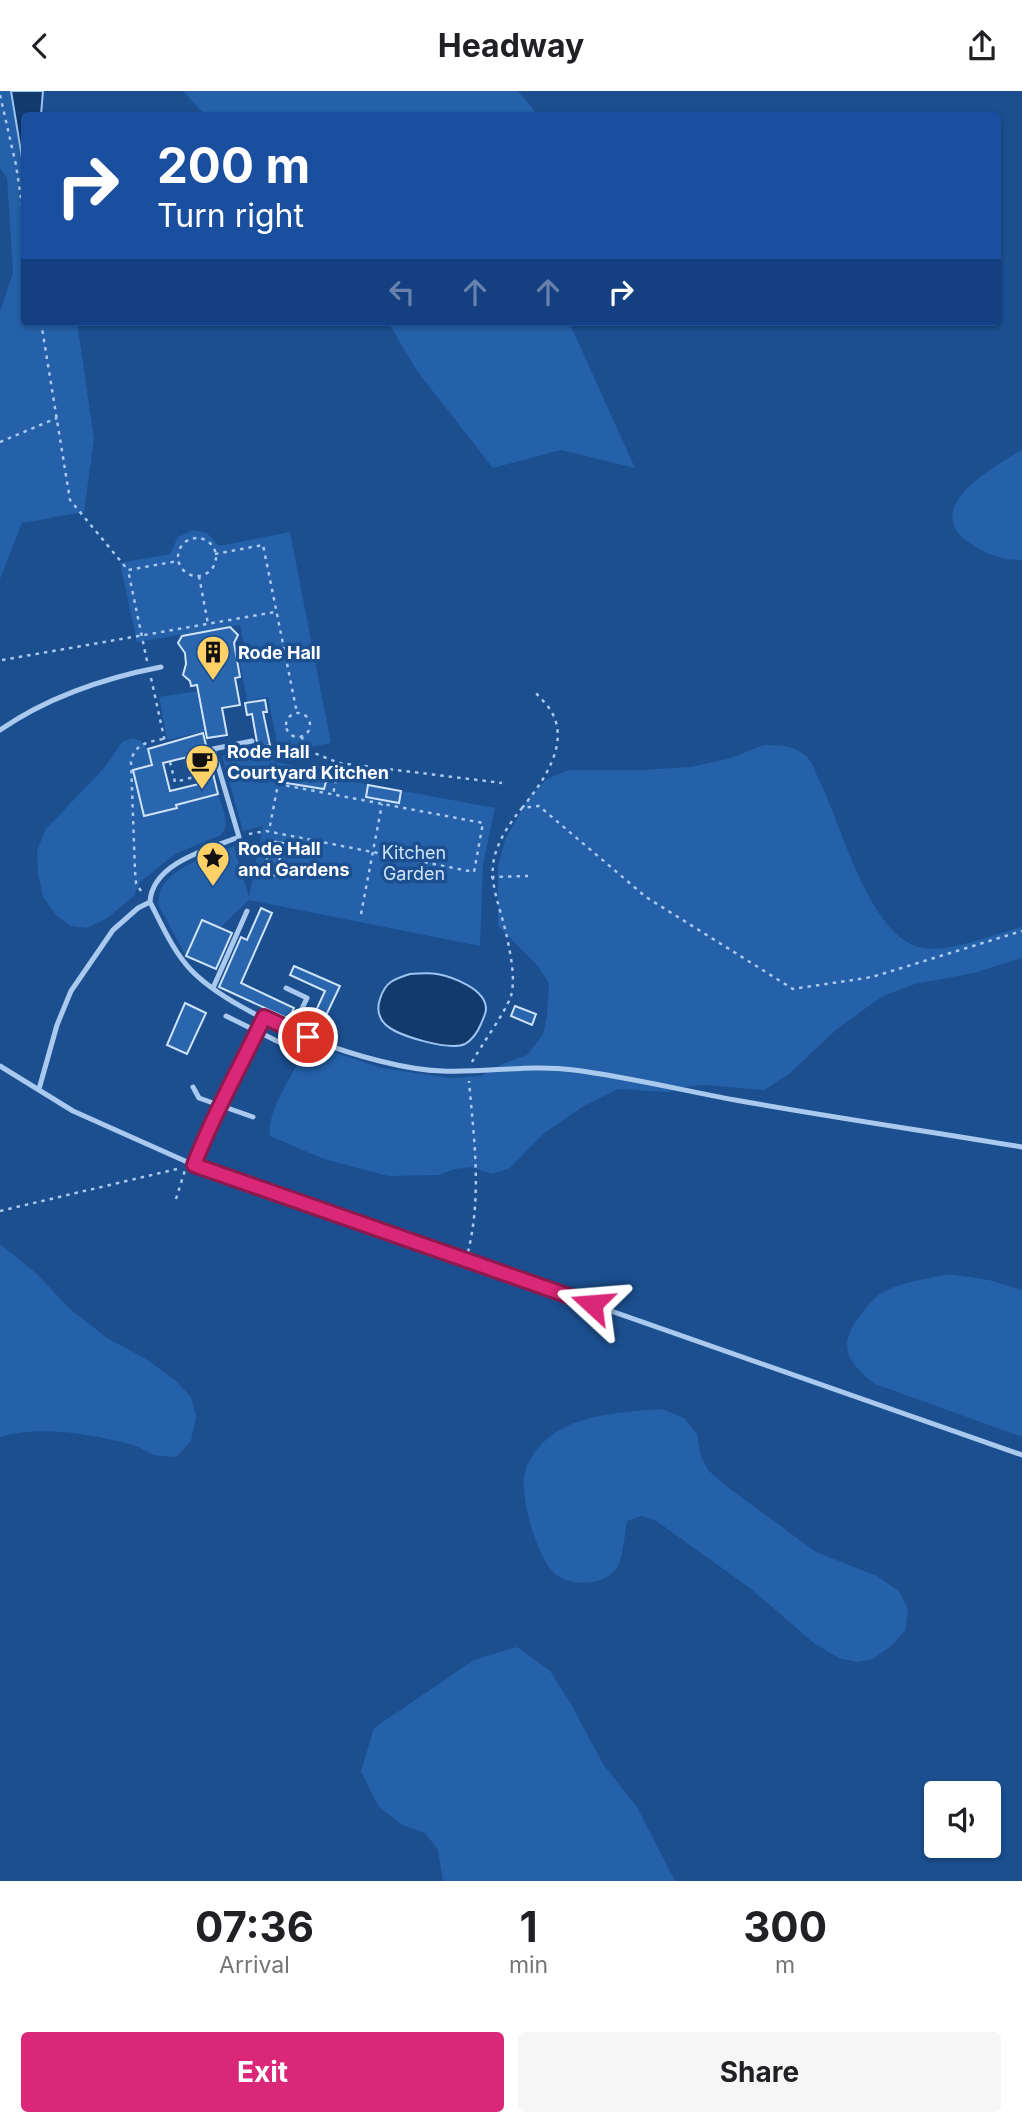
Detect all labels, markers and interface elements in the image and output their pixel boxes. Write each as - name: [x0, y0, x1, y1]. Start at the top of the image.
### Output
- text: Headway: [438, 26, 584, 65]
- icon: back: [21, 27, 59, 65]
- icon: share: [963, 27, 1001, 65]
- text: 200 m: [157, 136, 310, 195]
- icon: right: [42, 140, 133, 231]
- text: Turn right: [157, 196, 304, 235]
- icon: left: [383, 273, 421, 311]
- icon: ahead: [456, 273, 494, 311]
- icon: ahead: [529, 273, 567, 311]
- icon: right: [602, 273, 640, 311]
- building icon: Rode Hall: [194, 633, 232, 682]
- place label: Rode Hall: [238, 642, 321, 663]
- place label: Rode Hall Courtyard Kitchen: [227, 741, 389, 783]
- cafe icon: Rode Hall Courtyard Kitchen: [183, 742, 221, 791]
- place label: Rode Hall and Gardens: [238, 838, 349, 880]
- place icon: Rode Hall and Gardens: [194, 839, 232, 888]
- park label: Kitchen Garden: [382, 842, 446, 884]
- pin: [278, 1007, 338, 1067]
- icon: arrive: [289, 1018, 327, 1056]
- position arrow: [555, 1267, 629, 1341]
- map controls: [924, 1781, 1001, 1858]
- button: sound: [924, 1781, 1001, 1858]
- text: 07:36: [195, 1901, 314, 1952]
- text: 1: [520, 1901, 538, 1952]
- text: 300: [743, 1901, 827, 1952]
- text: Arrival: [219, 1951, 290, 1979]
- text: min: [509, 1951, 548, 1979]
- text: m: [775, 1951, 795, 1979]
- button: Exit: [21, 2032, 504, 2112]
- button: Share: [518, 2032, 1001, 2112]

